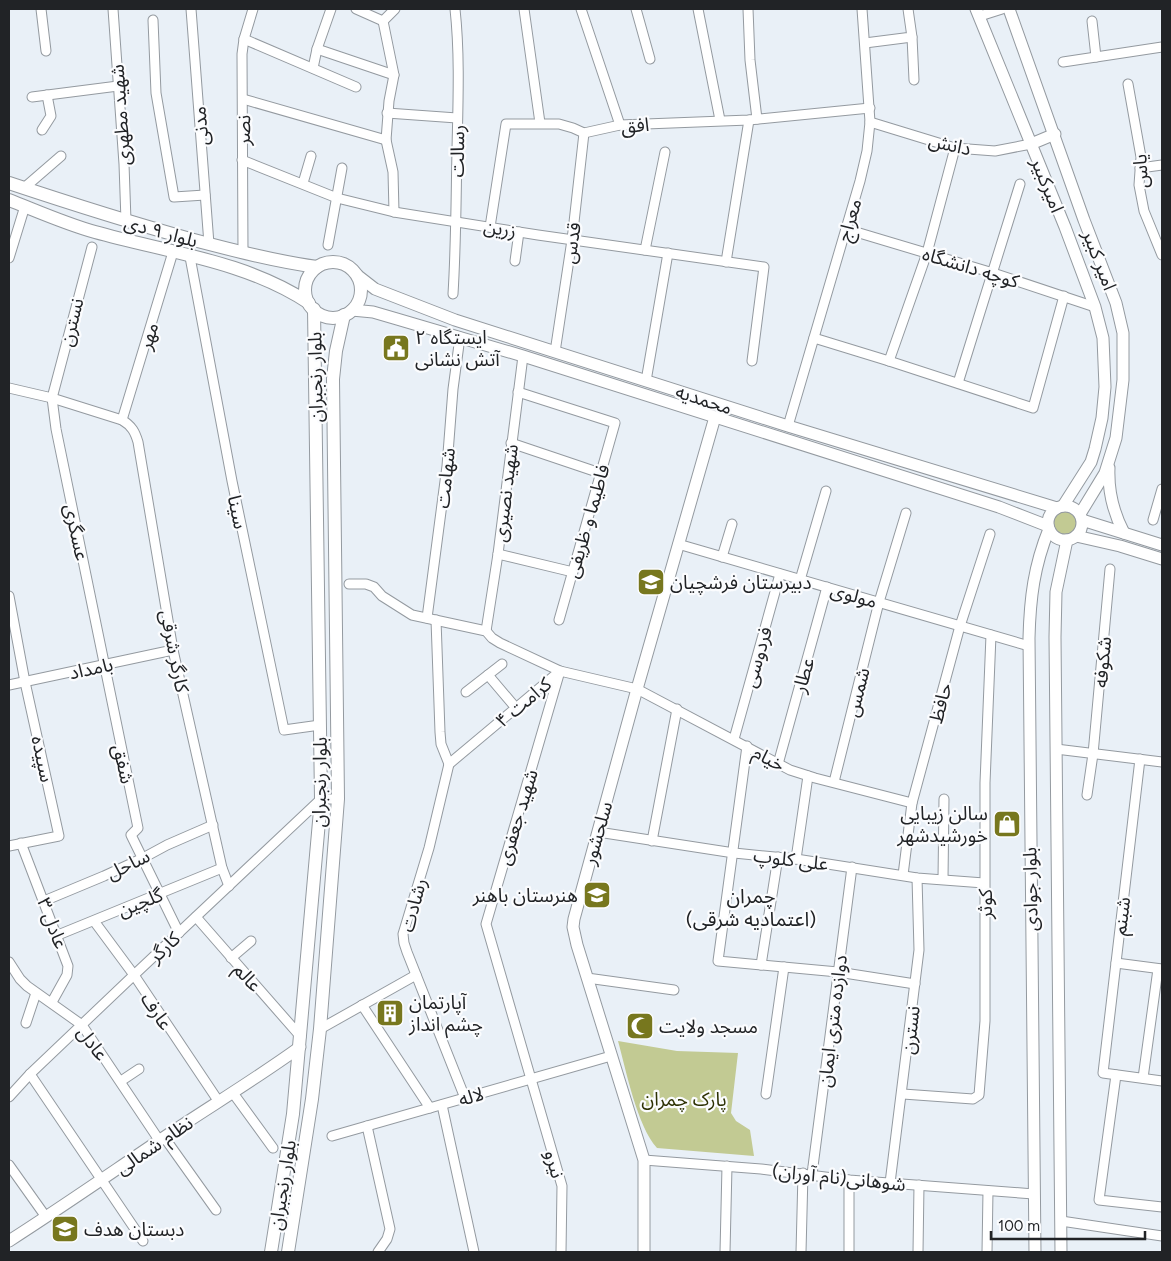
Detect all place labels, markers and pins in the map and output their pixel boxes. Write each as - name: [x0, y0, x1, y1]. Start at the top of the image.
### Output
- place label: ایستگاه ۲ آتش نشانی: [415, 326, 501, 371]
- public building icon: ایستگاه ۲ آتش نشانی: [381, 333, 411, 363]
- school or university icon: دبیرستان فرشچیان: [636, 567, 666, 597]
- place label: دبیرستان فرشچیان: [670, 571, 812, 595]
- place label: سالن زیبایی خورشیدشهر: [896, 802, 988, 847]
- shop icon: سالن زیبایی خورشیدشهر: [992, 809, 1022, 839]
- school or university icon: هنرستان باهنر: [582, 880, 612, 910]
- place label: هنرستان باهنر: [472, 884, 578, 907]
- place label: آپارتمان چشم انداز: [408, 991, 483, 1039]
- building icon: آپارتمان چشم انداز: [375, 998, 405, 1028]
- mosque icon: مسجد ولایت: [625, 1011, 655, 1041]
- place label: مسجد ولایت: [659, 1015, 758, 1038]
- school or university icon: دبستان هدف: [50, 1214, 80, 1244]
- place label: دبستان هدف: [84, 1218, 184, 1241]

